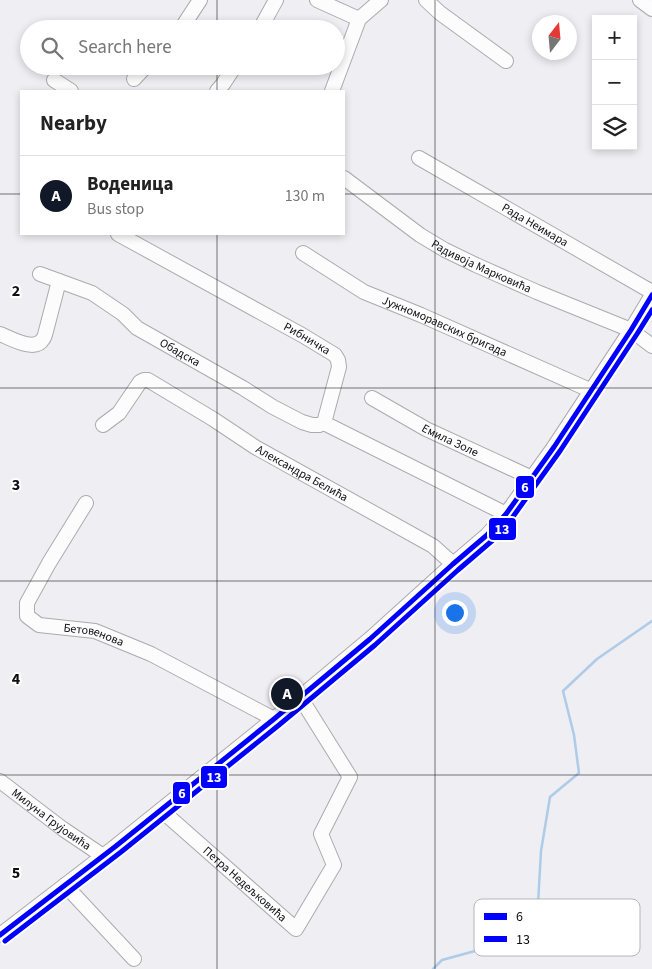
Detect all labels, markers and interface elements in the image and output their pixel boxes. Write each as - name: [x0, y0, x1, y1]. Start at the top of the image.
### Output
- north arrow: [532, 15, 577, 60]
- map controls: [592, 15, 637, 150]
- button: +: [592, 15, 637, 60]
- search box: [20, 20, 345, 75]
- icon: search: [38, 34, 66, 62]
- text: Search here: [78, 34, 172, 61]
- button: −: [592, 60, 637, 105]
- button: layers: [592, 105, 637, 150]
- text: Nearby: [40, 108, 107, 138]
- text: Воденица: [87, 171, 174, 198]
- text: A: [51, 185, 61, 207]
- text: 130 m: [285, 185, 325, 207]
- text: Bus stop: [87, 198, 144, 220]
- street label: Рада Неимара: [499, 199, 571, 251]
- street label: Радивоја Марковића: [428, 236, 534, 297]
- text: 2: [12, 280, 20, 302]
- street label: Јужноморавских бригада: [379, 292, 510, 361]
- street label: Рибничка: [280, 318, 333, 359]
- street label: Обадска: [156, 334, 203, 371]
- street label: Емила Золе: [418, 420, 481, 461]
- street label: Александра Белића: [253, 441, 351, 506]
- text: 3: [12, 474, 20, 496]
- line badge: 6: [515, 475, 535, 499]
- text: 6: [521, 478, 529, 498]
- line badge: 13: [488, 517, 517, 541]
- text: 13: [495, 520, 509, 540]
- your location: [442, 600, 468, 626]
- street label: Бетовенова: [63, 620, 126, 651]
- text: 4: [12, 668, 21, 690]
- pin: A: [271, 675, 303, 713]
- line badge: 13: [200, 765, 228, 789]
- text: 13: [207, 768, 221, 788]
- line badge: 6: [172, 781, 191, 805]
- text: 6: [178, 784, 186, 804]
- street label: Милуна Грујовића: [8, 785, 94, 855]
- street label: Петра Недељковића: [199, 843, 290, 926]
- text: 5: [12, 862, 20, 884]
- legend: [474, 899, 640, 956]
- text: 6: [516, 907, 523, 927]
- text: 13: [516, 930, 530, 950]

